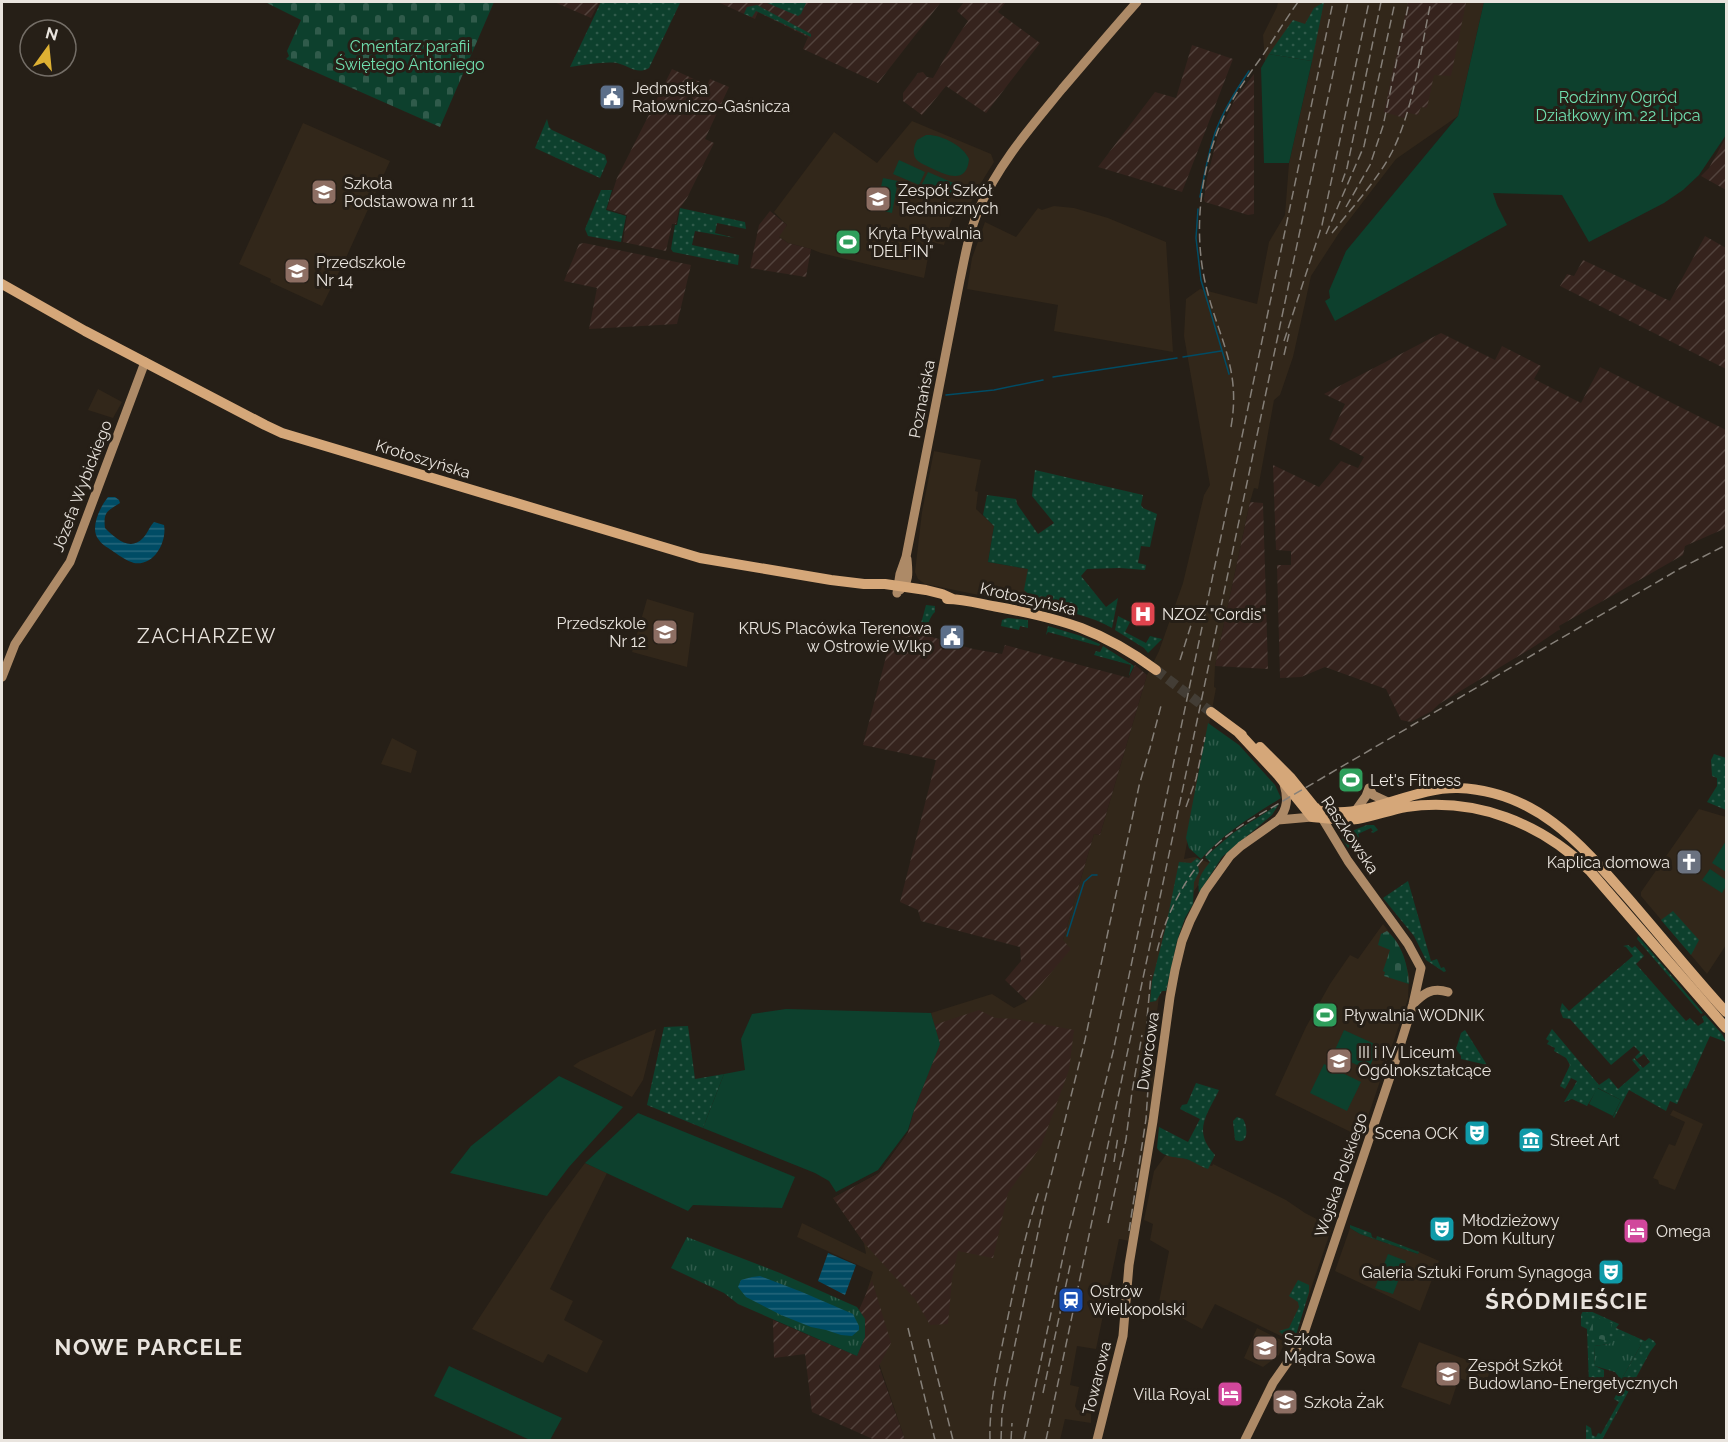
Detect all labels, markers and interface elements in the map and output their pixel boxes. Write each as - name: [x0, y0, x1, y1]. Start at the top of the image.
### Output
- north arrow: [18, 18, 78, 78]
- text: N: [43, 23, 60, 45]
- park label: Cmentarz parafii Świętego Antoniego: [335, 37, 485, 74]
- place label: Jednostka Ratowniczo-Gaśnicza: [632, 79, 790, 116]
- public building icon: Jednostka Ratowniczo-Gaśnicza: [597, 82, 627, 112]
- park label: Rodzinny Ogród Działkowy im. 22 Lipca: [1535, 88, 1701, 125]
- place label: Szkoła Podstawowa nr 11: [344, 174, 475, 211]
- school or university icon: Szkoła Podstawowa nr 11: [309, 177, 339, 207]
- place label: Zespół Szkół Technicznych: [898, 181, 999, 218]
- school or university icon: Zespół Szkół Technicznych: [863, 184, 893, 214]
- place label: Kryta Pływalnia "DELFIN": [868, 224, 981, 261]
- sports icon: Kryta Pływalnia "DELFIN": [833, 227, 863, 257]
- place label: Przedszkole Nr 14: [316, 253, 406, 290]
- school or university icon: Przedszkole Nr 14: [282, 256, 312, 286]
- street label: Poznańska: [905, 358, 939, 440]
- street label: Józefa Wybickiego: [48, 417, 116, 555]
- street label: Krotoszyńska: [373, 436, 473, 482]
- street label: Krotoszyńska: [978, 579, 1078, 619]
- hospital icon: NZOZ "Cordis": [1128, 599, 1158, 629]
- place label: NZOZ "Cordis": [1162, 605, 1266, 624]
- place label: Przedszkole Nr 12: [556, 614, 646, 651]
- school or university icon: Przedszkole Nr 12: [650, 617, 680, 647]
- place label: KRUS Placówka Terenowa w Ostrowie Wlkp: [738, 619, 932, 656]
- public building icon: KRUS Placówka Terenowa w Ostrowie Wlkp: [937, 622, 967, 652]
- district label: ZACHARZEW: [137, 624, 277, 648]
- sports icon: Let's Fitness: [1336, 765, 1366, 795]
- place label: Let's Fitness: [1370, 771, 1461, 790]
- street label: Raszkowska: [1317, 793, 1383, 877]
- church icon: Kaplica domowa: [1674, 847, 1704, 877]
- place label: Kaplica domowa: [1547, 853, 1670, 872]
- sports icon: Pływalnia WODNIK: [1310, 1000, 1340, 1030]
- place label: Pływalnia WODNIK: [1344, 1006, 1485, 1025]
- street label: Dworcowa: [1133, 1011, 1163, 1091]
- place label: III i IV Liceum Ogólnokształcące: [1358, 1043, 1491, 1080]
- school or university icon: III i IV Liceum Ogólnokształcące: [1324, 1046, 1354, 1076]
- street label: Wojska Polskiego: [1311, 1110, 1371, 1240]
- theatre icon: Scena OCK: [1462, 1118, 1492, 1148]
- place label: Scena OCK: [1375, 1124, 1459, 1143]
- museum icon: Street Art: [1516, 1125, 1546, 1155]
- place label: Street Art: [1550, 1131, 1620, 1150]
- place label: Młodzieżowy Dom Kultury: [1462, 1211, 1560, 1248]
- theatre icon: Młodzieżowy Dom Kultury: [1427, 1214, 1457, 1244]
- hotel icon: Omega: [1621, 1216, 1651, 1246]
- place label: Omega: [1656, 1222, 1711, 1241]
- theatre icon: Galeria Sztuki Forum Synagoga: [1596, 1257, 1626, 1287]
- place label: Galeria Sztuki Forum Synagoga: [1361, 1263, 1592, 1282]
- place label: Ostrów Wielkopolski: [1090, 1282, 1185, 1319]
- station icon: Ostrów Wielkopolski: [1056, 1285, 1086, 1315]
- district label: ŚRÓDMIEŚCIE: [1485, 1288, 1649, 1314]
- place label: Szkoła Mądra Sowa: [1284, 1330, 1375, 1367]
- school or university icon: Szkoła Mądra Sowa: [1250, 1333, 1280, 1363]
- district label: NOWE PARCELE: [55, 1334, 243, 1360]
- street label: Towarowa: [1079, 1339, 1115, 1417]
- place label: Zespół Szkół Budowlano-Energetycznych: [1468, 1356, 1678, 1393]
- school or university icon: Zespół Szkół Budowlano-Energetycznych: [1433, 1359, 1463, 1389]
- hotel icon: Villa Royal: [1215, 1379, 1245, 1409]
- place label: Villa Royal: [1133, 1385, 1211, 1404]
- school or university icon: Szkoła Żak: [1270, 1387, 1300, 1417]
- place label: Szkoła Żak: [1304, 1392, 1384, 1412]

